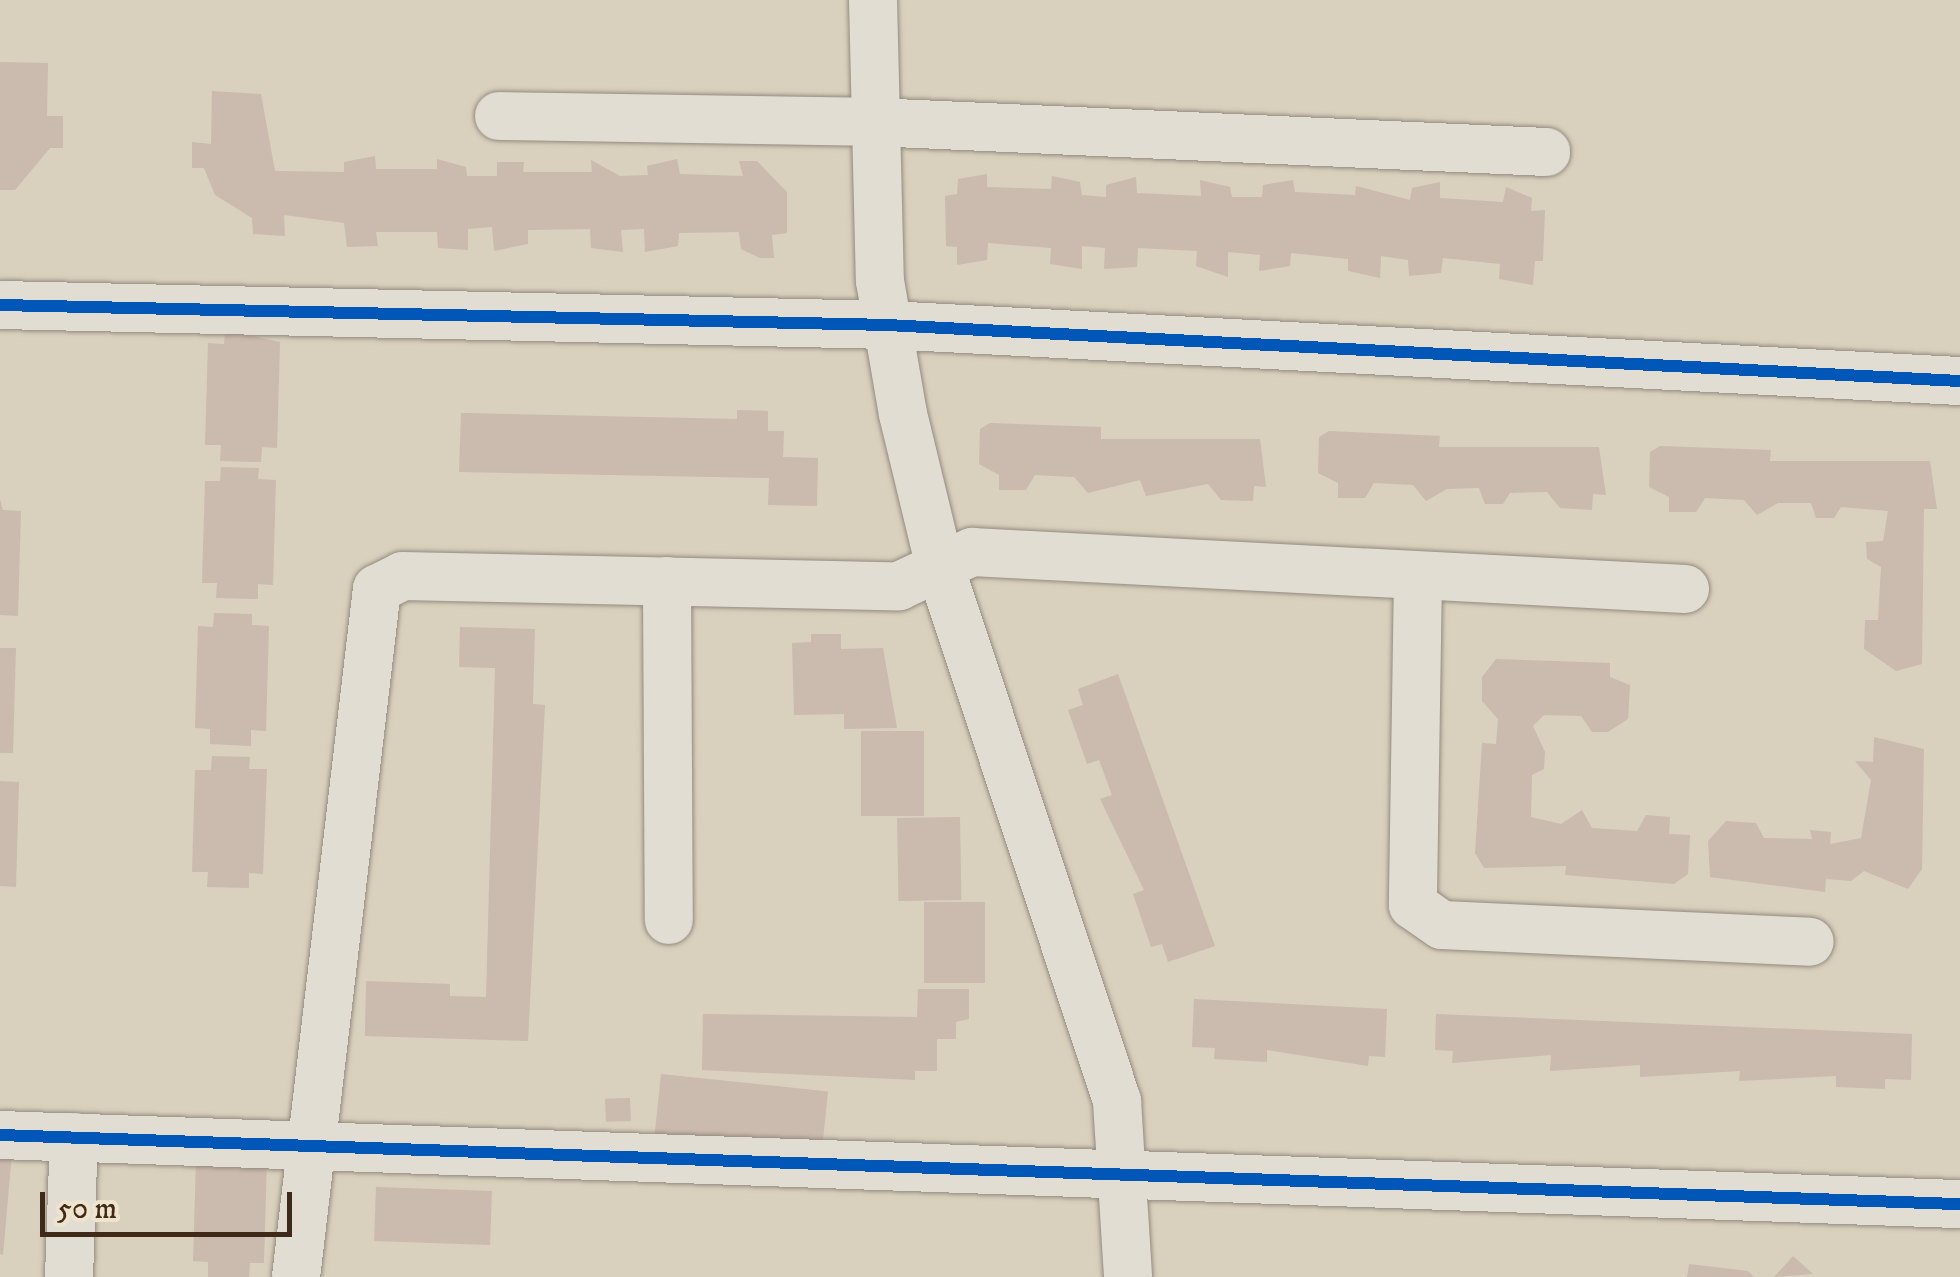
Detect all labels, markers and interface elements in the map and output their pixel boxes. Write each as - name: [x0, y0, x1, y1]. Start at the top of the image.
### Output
- scale bar: [45, 1172, 298, 1234]
- text: 50 m: [57, 1191, 117, 1228]

